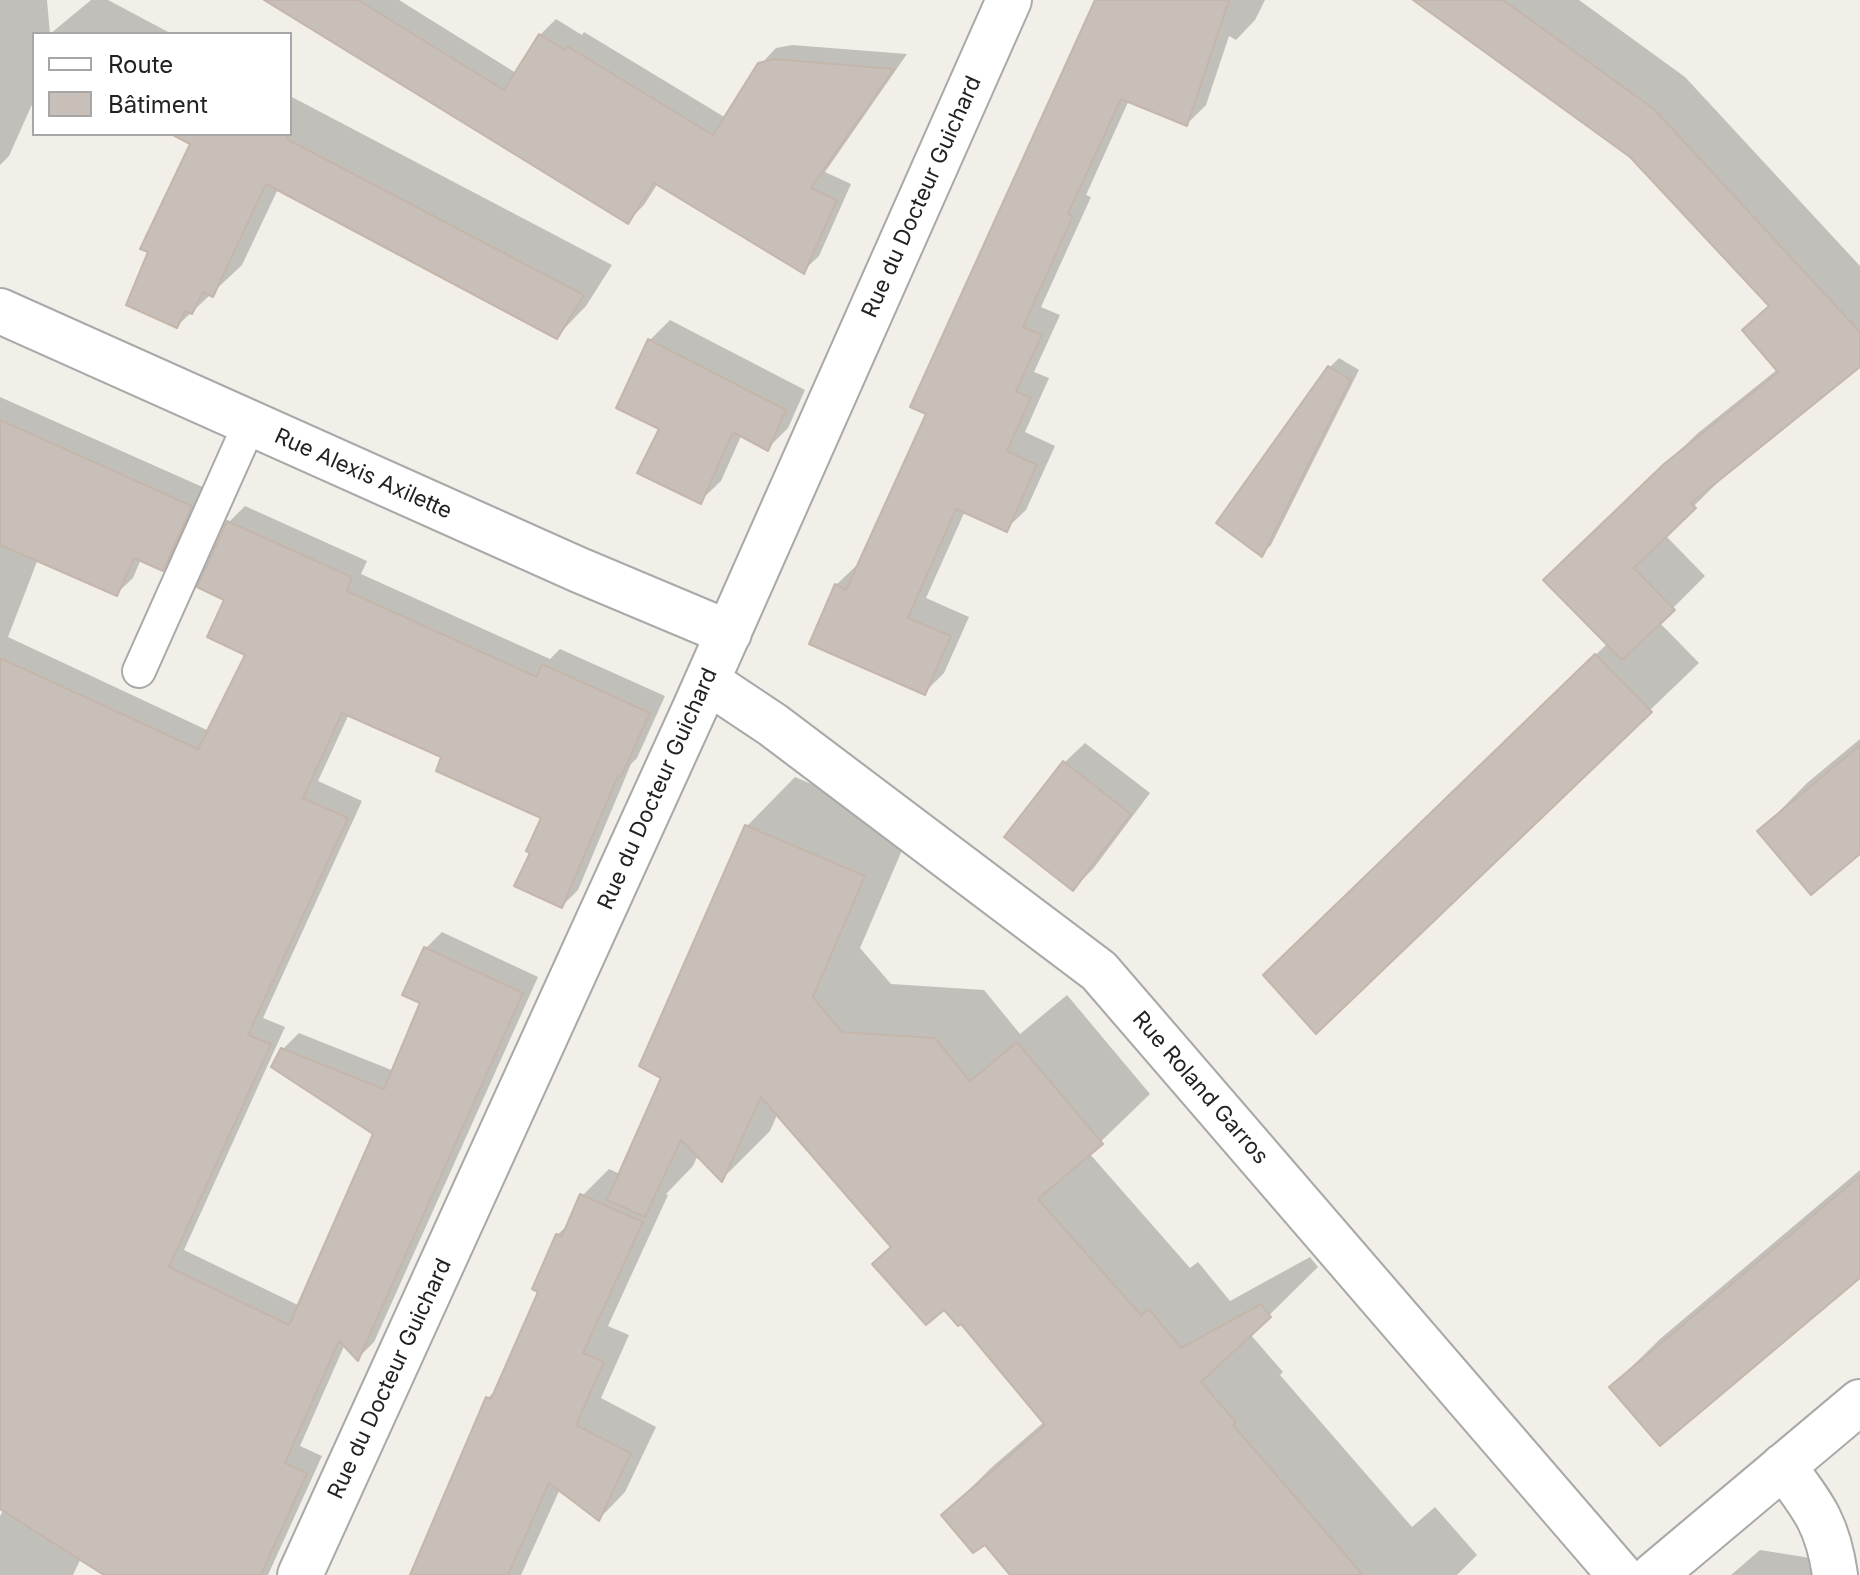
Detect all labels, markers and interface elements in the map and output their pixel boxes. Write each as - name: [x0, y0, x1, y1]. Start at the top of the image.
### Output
- legend: [32, 32, 292, 136]
- text: Route: [108, 50, 173, 79]
- street label: Rue du Docteur Guichard: [857, 72, 987, 322]
- text: Bâtiment: [108, 90, 208, 119]
- street label: Rue Alexis Axilette: [270, 423, 456, 525]
- street label: Rue du Docteur Guichard: [593, 664, 723, 914]
- street label: Rue Roland Garros: [1127, 1006, 1273, 1170]
- street label: Rue du Docteur Guichard: [323, 1255, 457, 1503]

